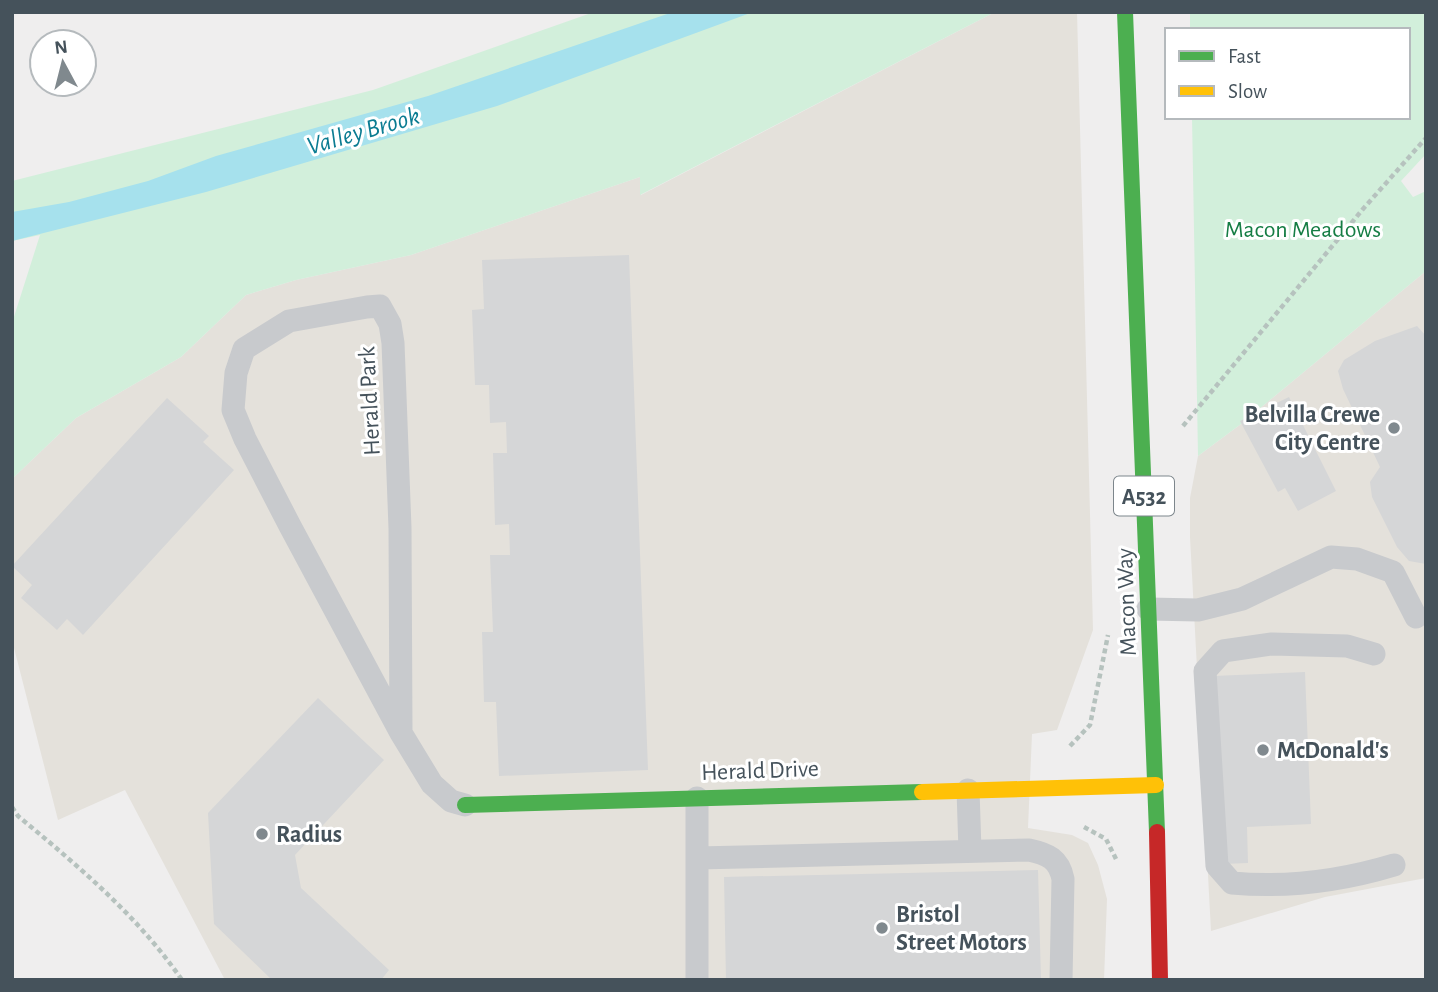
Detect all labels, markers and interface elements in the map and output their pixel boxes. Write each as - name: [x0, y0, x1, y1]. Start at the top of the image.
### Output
- north arrow: [28, 28, 98, 98]
- legend: [1165, 28, 1410, 119]
- text: N: [53, 37, 69, 58]
- text: Fast: [1228, 46, 1261, 67]
- text: Slow: [1228, 81, 1267, 102]
- water label: Valley Brook: [304, 102, 423, 159]
- park label: Macon Meadows: [1225, 218, 1381, 242]
- street label: Herald Park: [355, 346, 385, 456]
- place label: Belvilla Crewe City Centre: [1244, 403, 1380, 455]
- marker: Belvilla Crewe City Centre: [1386, 420, 1402, 436]
- road number: A532: [1114, 476, 1174, 516]
- street label: Macon Way: [1113, 548, 1141, 656]
- place label: McDonald's: [1277, 739, 1389, 763]
- marker: McDonald's: [1255, 742, 1271, 758]
- street label: Herald Drive: [701, 757, 819, 785]
- place label: Radius: [276, 823, 342, 847]
- marker: Radius: [254, 826, 270, 842]
- place label: Bristol Street Motors: [896, 903, 1027, 955]
- marker: Bristol Street Motors: [874, 920, 890, 936]

